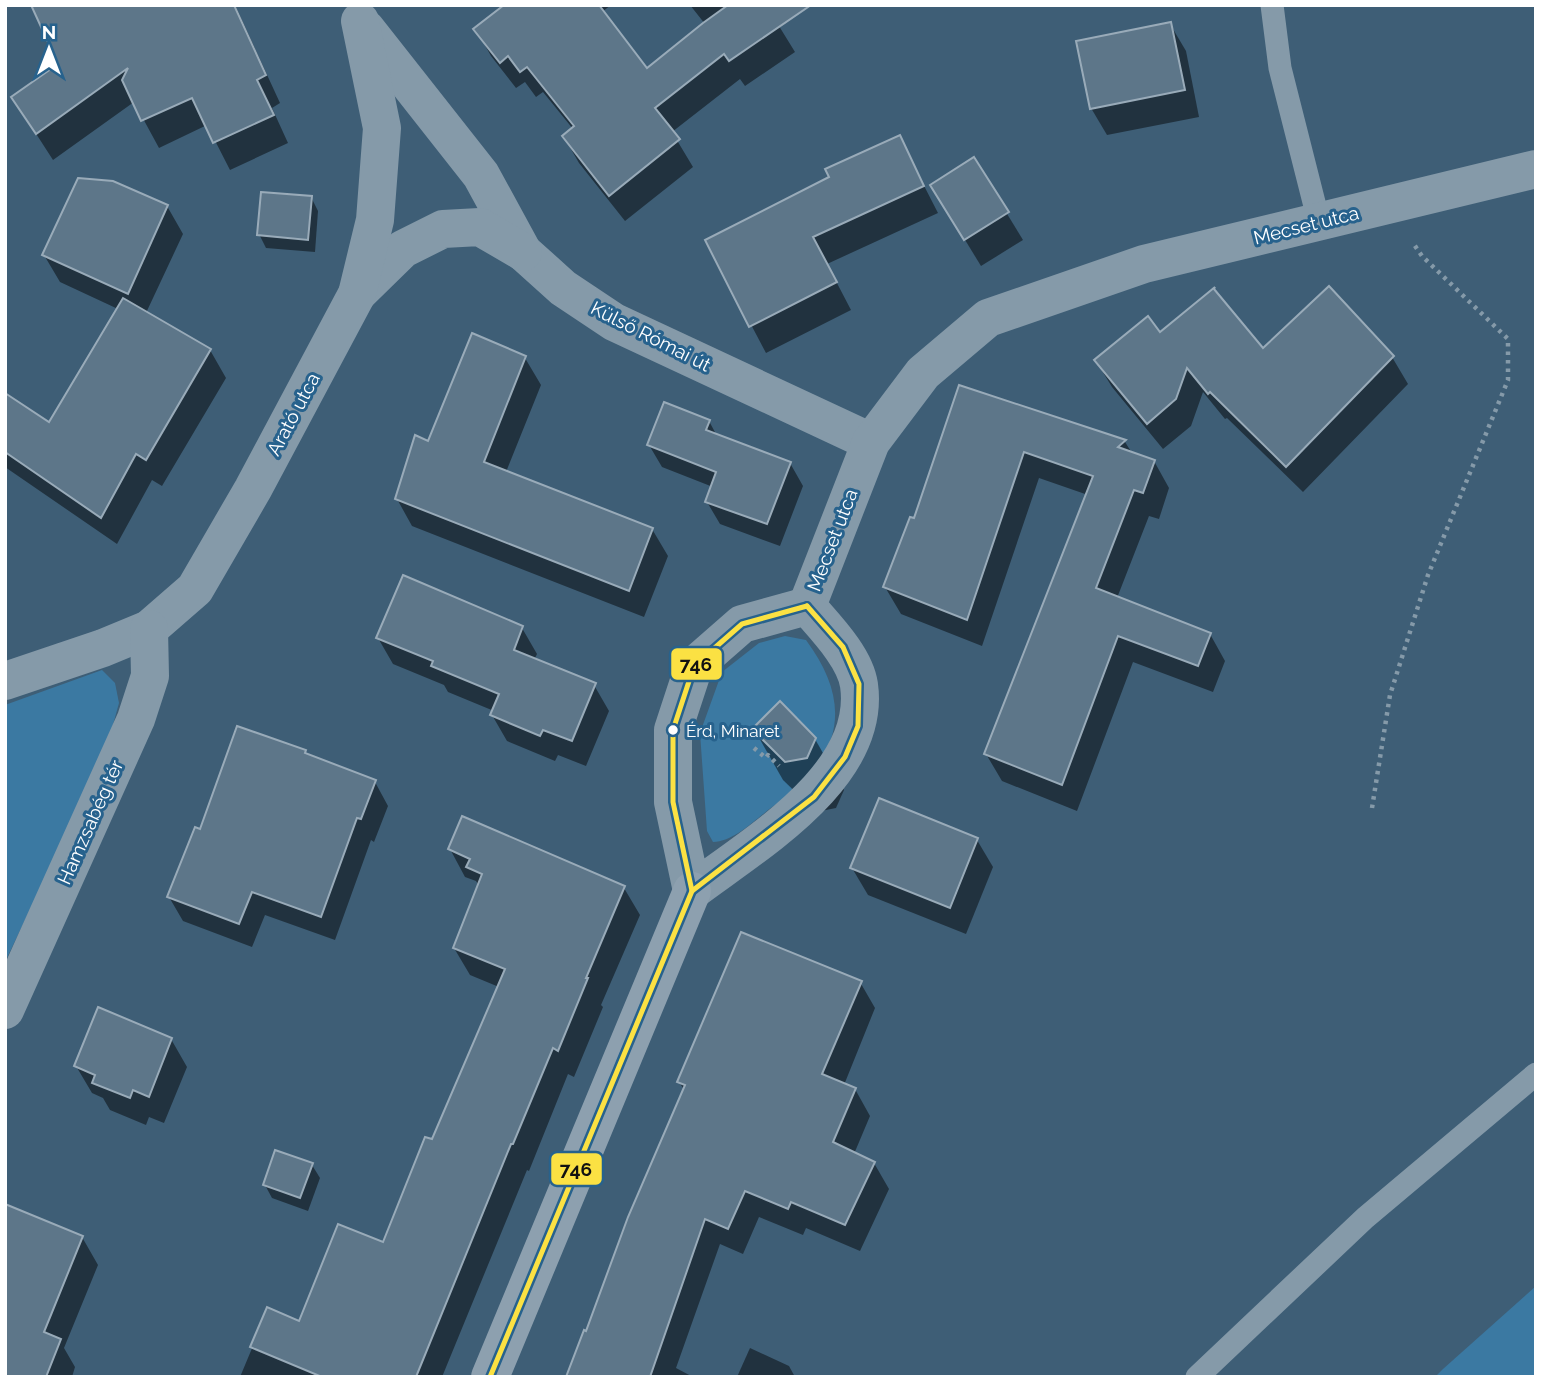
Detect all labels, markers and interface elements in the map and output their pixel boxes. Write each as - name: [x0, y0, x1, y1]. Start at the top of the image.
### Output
- north arrow: [14, 14, 84, 84]
- text: N: [42, 21, 56, 43]
- street label: Mecset utca: [1251, 201, 1361, 249]
- street label: Külső Római út: [587, 296, 715, 376]
- street label: Arató utca: [262, 369, 324, 459]
- street label: Mecset utca: [802, 486, 862, 594]
- line badge: 746: [670, 647, 723, 681]
- text: 746: [680, 653, 712, 675]
- place label: Érd, Minaret: [686, 721, 780, 741]
- marker: Érd, Minaret: [666, 723, 680, 737]
- street label: Hamzsabég tér: [53, 756, 127, 888]
- line badge: 746: [550, 1152, 603, 1186]
- text: 746: [560, 1158, 592, 1180]

